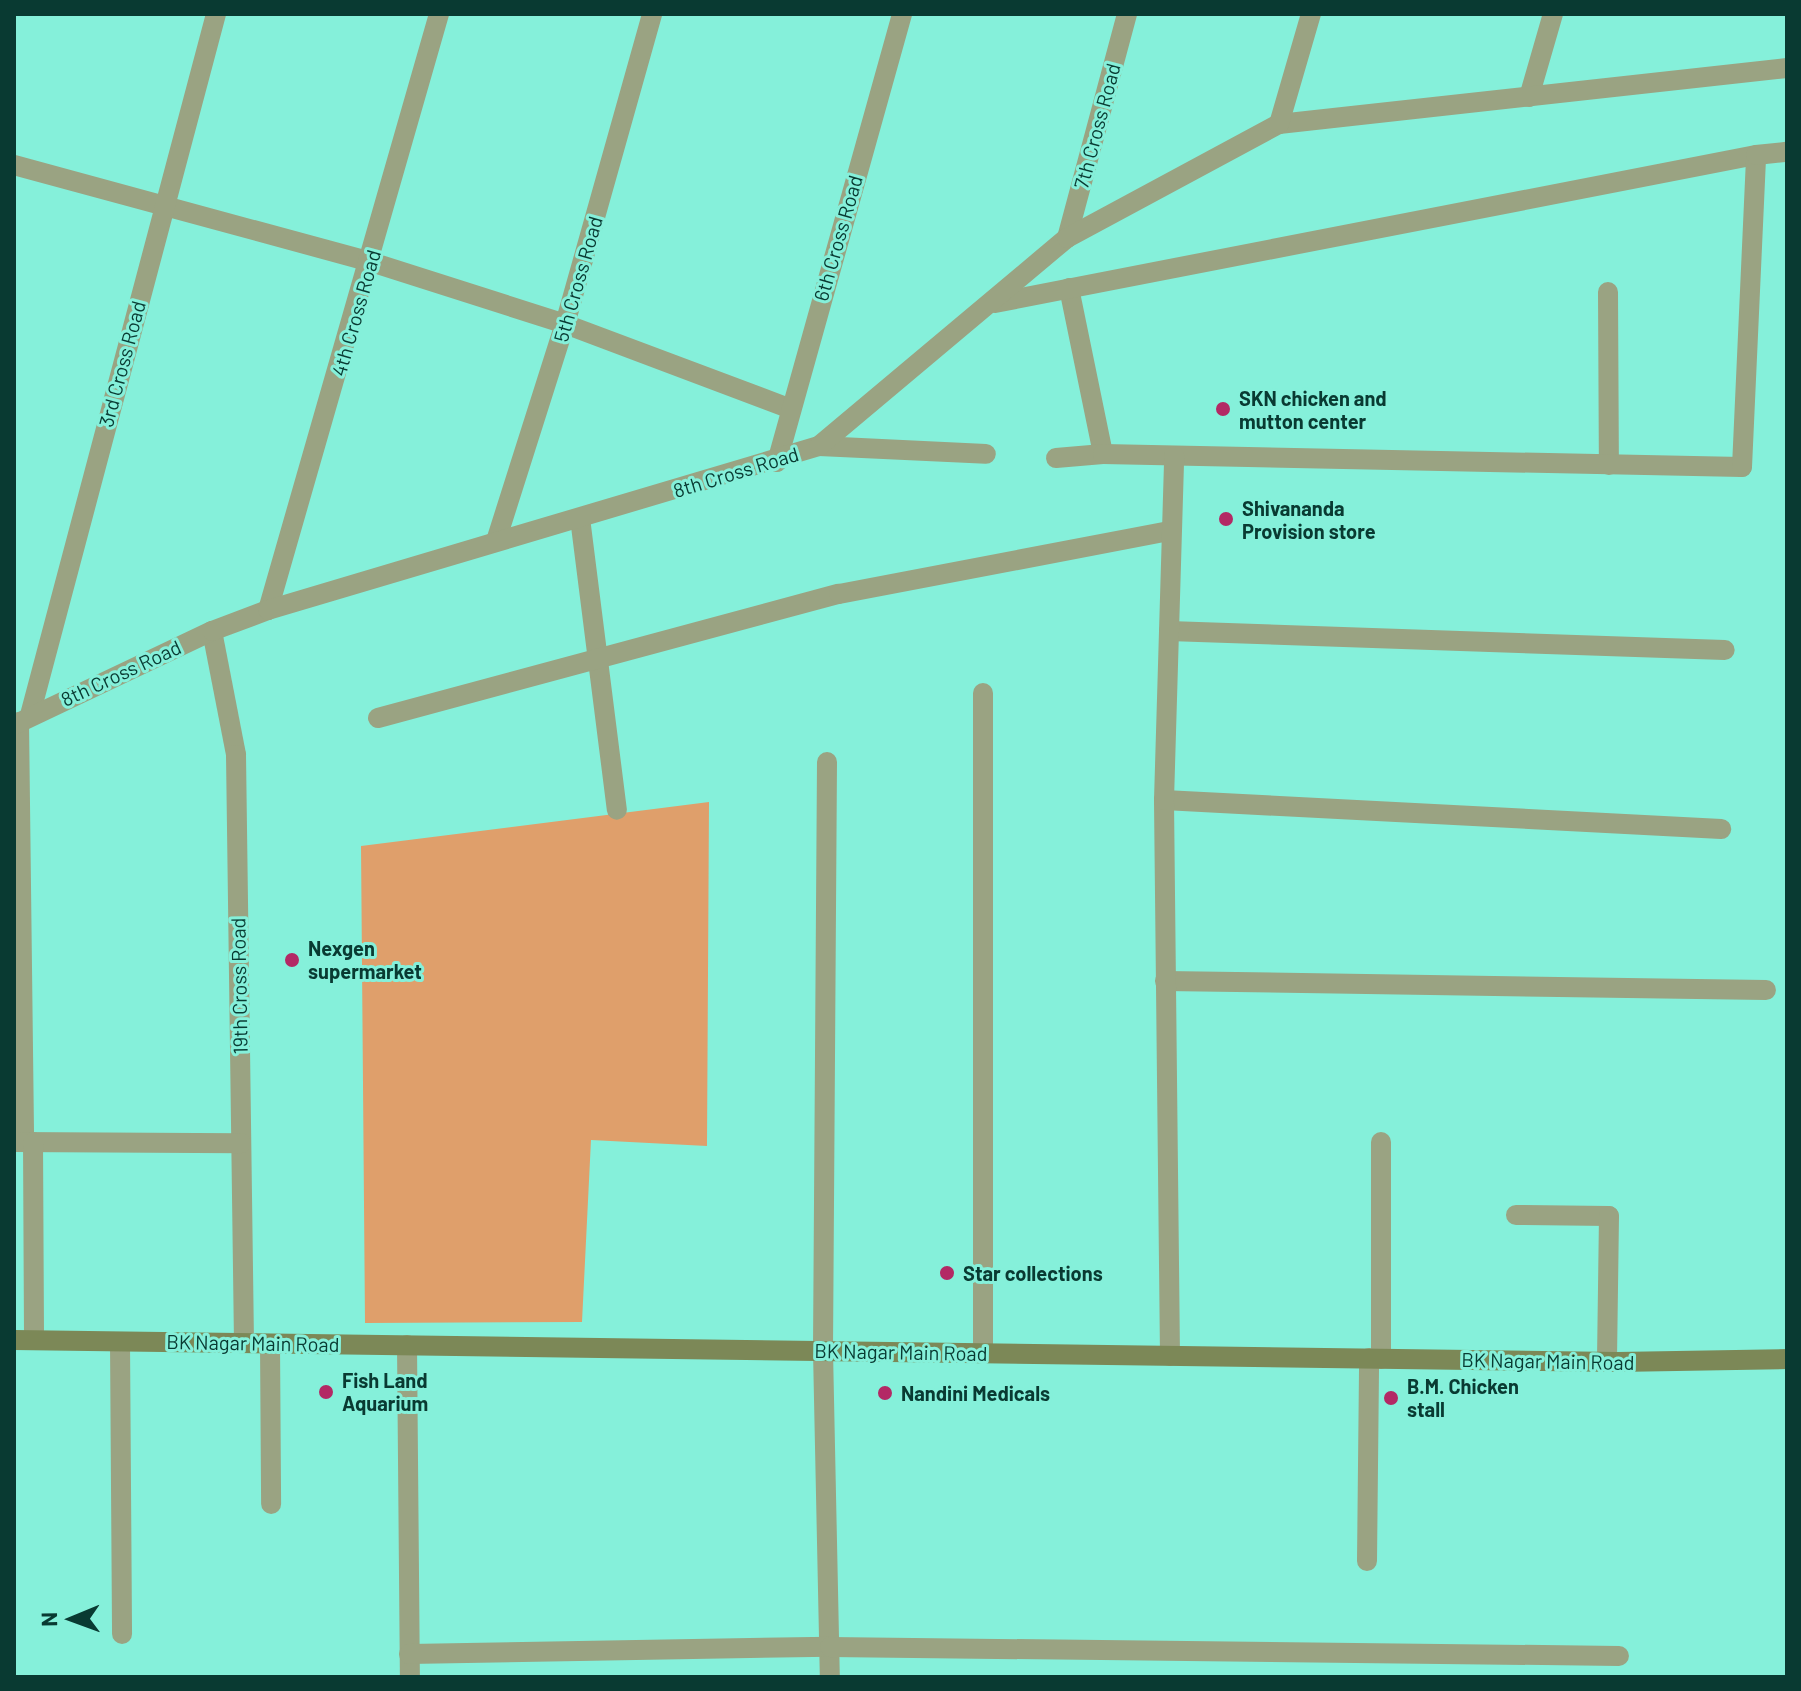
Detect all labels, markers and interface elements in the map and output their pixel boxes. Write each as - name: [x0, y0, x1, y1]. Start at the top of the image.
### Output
- street label: 7th Cross Road: [1069, 61, 1125, 191]
- street label: 6th Cross Road: [809, 172, 867, 304]
- street label: 5th Cross Road: [549, 213, 607, 345]
- street label: 4th Cross Road: [326, 247, 386, 379]
- street label: 3rd Cross Road: [94, 298, 150, 430]
- place label: SKN chicken and mutton center: [1239, 386, 1387, 433]
- marker: SKN chicken and mutton center: [1214, 400, 1232, 418]
- street label: 8th Cross Road: [670, 442, 802, 502]
- place label: Shivananda Provision store: [1242, 496, 1376, 543]
- marker: Shivananda Provision store: [1217, 510, 1235, 528]
- street label: 8th Cross Road: [57, 635, 185, 711]
- street label: 19th Cross Road: [226, 917, 252, 1055]
- place label: Nexgen supermarket: [308, 936, 422, 983]
- marker: Nexgen supermarket: [283, 951, 301, 969]
- place label: Star collections: [963, 1261, 1103, 1285]
- marker: Star collections: [938, 1264, 956, 1282]
- street label: BK Nagar Main Road: [166, 1329, 340, 1357]
- street label: BK Nagar Main Road: [814, 1338, 988, 1366]
- street label: BK Nagar Main Road: [1461, 1347, 1635, 1375]
- place label: Fish Land Aquarium: [342, 1368, 428, 1415]
- place label: B.M. Chicken stall: [1407, 1374, 1519, 1421]
- place label: Nandini Medicals: [901, 1381, 1050, 1405]
- marker: Fish Land Aquarium: [317, 1383, 335, 1401]
- marker: Nandini Medicals: [876, 1384, 894, 1402]
- marker: B.M. Chicken stall: [1382, 1389, 1400, 1407]
- north arrow: [32, 1579, 112, 1659]
- text: N: [35, 1612, 61, 1627]

